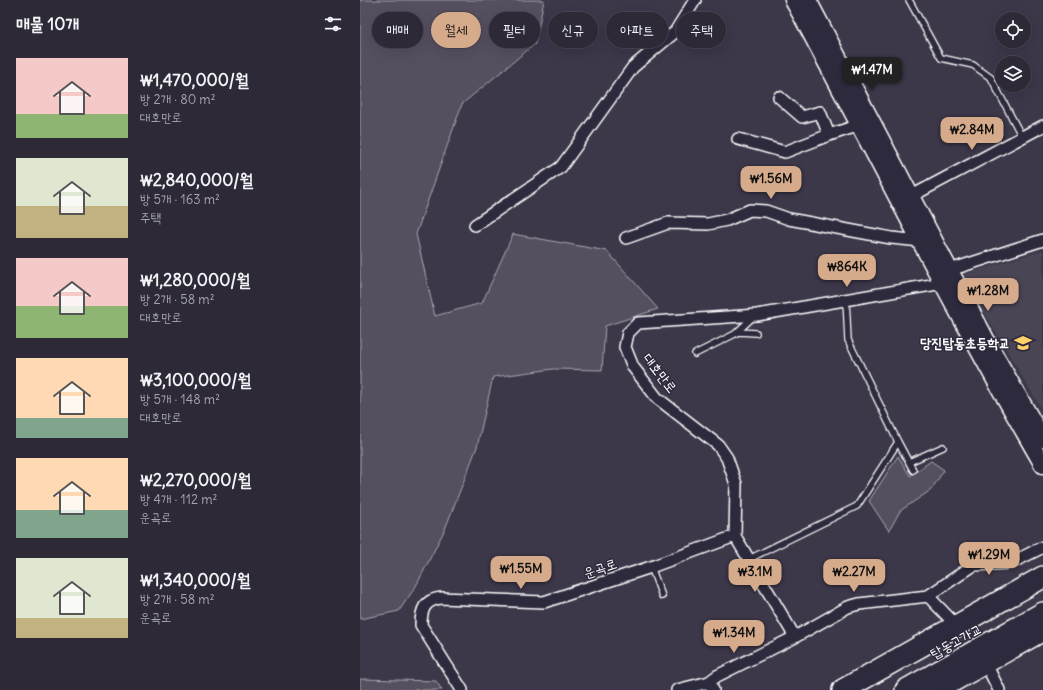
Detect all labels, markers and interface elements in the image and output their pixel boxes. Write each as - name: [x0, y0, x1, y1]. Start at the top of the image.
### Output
- chip: 매매: [372, 12, 423, 48]
- chip: 월세: [431, 12, 481, 48]
- chip: 필터: [489, 12, 540, 48]
- chip: 신규: [548, 12, 598, 48]
- chip: 아파트: [606, 12, 668, 48]
- chip: 주택: [676, 12, 726, 48]
- map controls: [995, 12, 1031, 92]
- button: locate: [995, 12, 1031, 48]
- text: 매물 10개: [16, 13, 79, 35]
- icon: filters: [322, 13, 344, 35]
- button: layers: [995, 56, 1031, 92]
- pin: ₩1.47M: [839, 57, 905, 91]
- text: ₩1.47M: [851, 61, 893, 78]
- text: ₩1,470,000/월: [140, 69, 249, 91]
- icon: home: [48, 74, 96, 122]
- text: 방 2개 · 80 m²: [140, 91, 216, 108]
- text: 대호만로: [140, 109, 182, 126]
- pin: ₩2.84M: [939, 117, 1005, 151]
- text: ₩2.84M: [949, 121, 995, 138]
- pin: ₩1.56M: [738, 166, 804, 200]
- text: ₩2,840,000/월: [140, 169, 253, 191]
- text: ₩1.56M: [749, 170, 793, 187]
- icon: home: [48, 174, 96, 222]
- text: 방 5개 · 163 m²: [140, 191, 220, 208]
- text: 주택: [140, 209, 161, 226]
- pin: ₩864K: [819, 254, 875, 288]
- text: ₩864K: [827, 258, 867, 275]
- text: ₩1,280,000/월: [140, 269, 250, 291]
- icon: home: [48, 274, 96, 322]
- pin: ₩1.28M: [955, 278, 1021, 312]
- text: ₩1.28M: [967, 282, 1009, 299]
- text: 방 2개 · 58 m²: [140, 291, 215, 308]
- text: 대호만로: [140, 309, 182, 326]
- school or university icon: 당진탑동초등학교: [1013, 333, 1033, 353]
- place label: 당진탑동초등학교: [920, 334, 1010, 352]
- street label: 대호만로: [639, 350, 681, 396]
- text: ₩3,100,000/월: [140, 369, 251, 391]
- icon: home: [48, 374, 96, 422]
- text: 방 5개 · 148 m²: [140, 391, 220, 408]
- text: 대호만로: [140, 409, 182, 426]
- text: ₩2,270,000/월: [140, 469, 251, 491]
- icon: home: [48, 474, 96, 522]
- text: 방 4개 · 112 m²: [140, 491, 217, 508]
- text: 운곡로: [140, 509, 171, 526]
- pin: ₩1.29M: [956, 542, 1022, 576]
- text: ₩1.29M: [968, 546, 1010, 563]
- street label: 운곡로: [581, 554, 619, 582]
- pin: ₩1.55M: [488, 556, 554, 590]
- pin: ₩3.1M: [727, 559, 783, 593]
- pin: ₩2.27M: [821, 559, 887, 593]
- text: ₩1.55M: [499, 560, 543, 577]
- text: ₩3.1M: [738, 563, 772, 580]
- text: ₩2.27M: [832, 563, 876, 580]
- text: ₩1,340,000/월: [140, 569, 250, 591]
- icon: home: [48, 574, 96, 622]
- text: 방 2개 · 58 m²: [140, 591, 215, 608]
- text: 운곡로: [140, 609, 171, 626]
- street label: 탑동고가교: [927, 619, 985, 663]
- pin: ₩1.34M: [701, 620, 767, 654]
- text: ₩1.34M: [713, 624, 755, 641]

